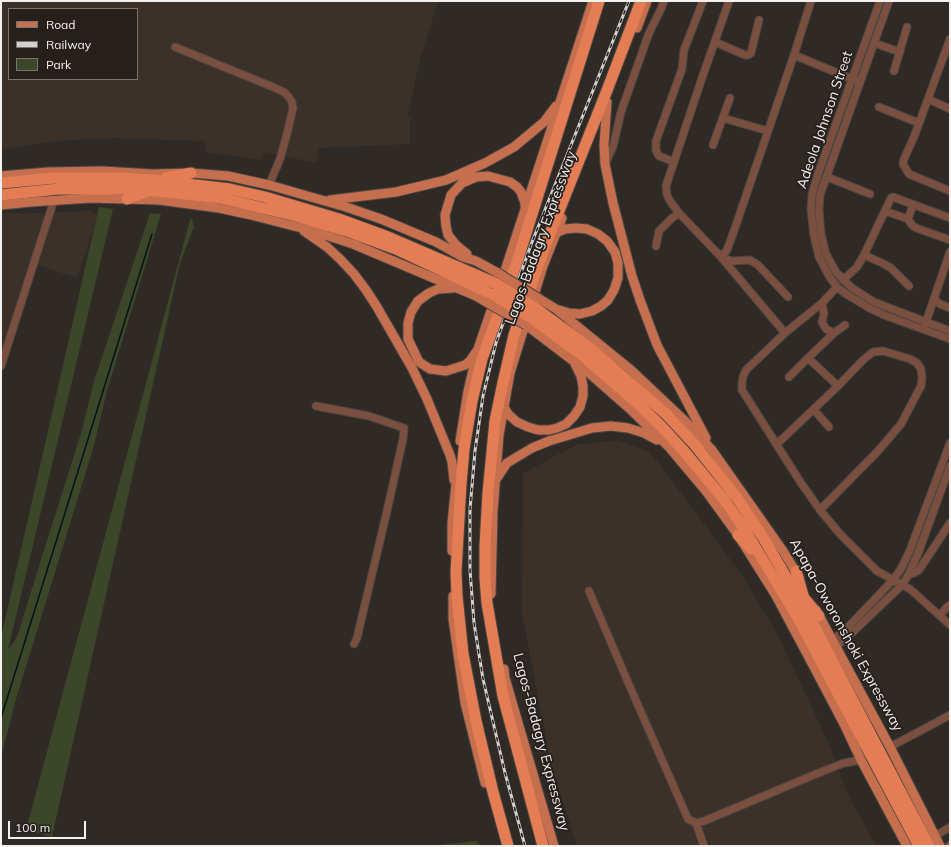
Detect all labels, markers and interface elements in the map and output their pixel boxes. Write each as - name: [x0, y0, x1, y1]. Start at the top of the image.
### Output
- legend: [8, 8, 138, 80]
- text: Road: [46, 17, 75, 32]
- text: Railway: [46, 37, 91, 52]
- street label: Adeola Johnson Street: [794, 49, 856, 191]
- text: Park: [46, 57, 71, 72]
- street label: Lagos-Badagry Expressway: [502, 149, 580, 327]
- street label: Apapa-Oworonshoki Expressway: [786, 536, 906, 734]
- street label: Lagos-Badagry Expressway: [509, 651, 573, 833]
- scale bar: [10, 813, 88, 839]
- text: 100 m: [15, 820, 50, 835]

